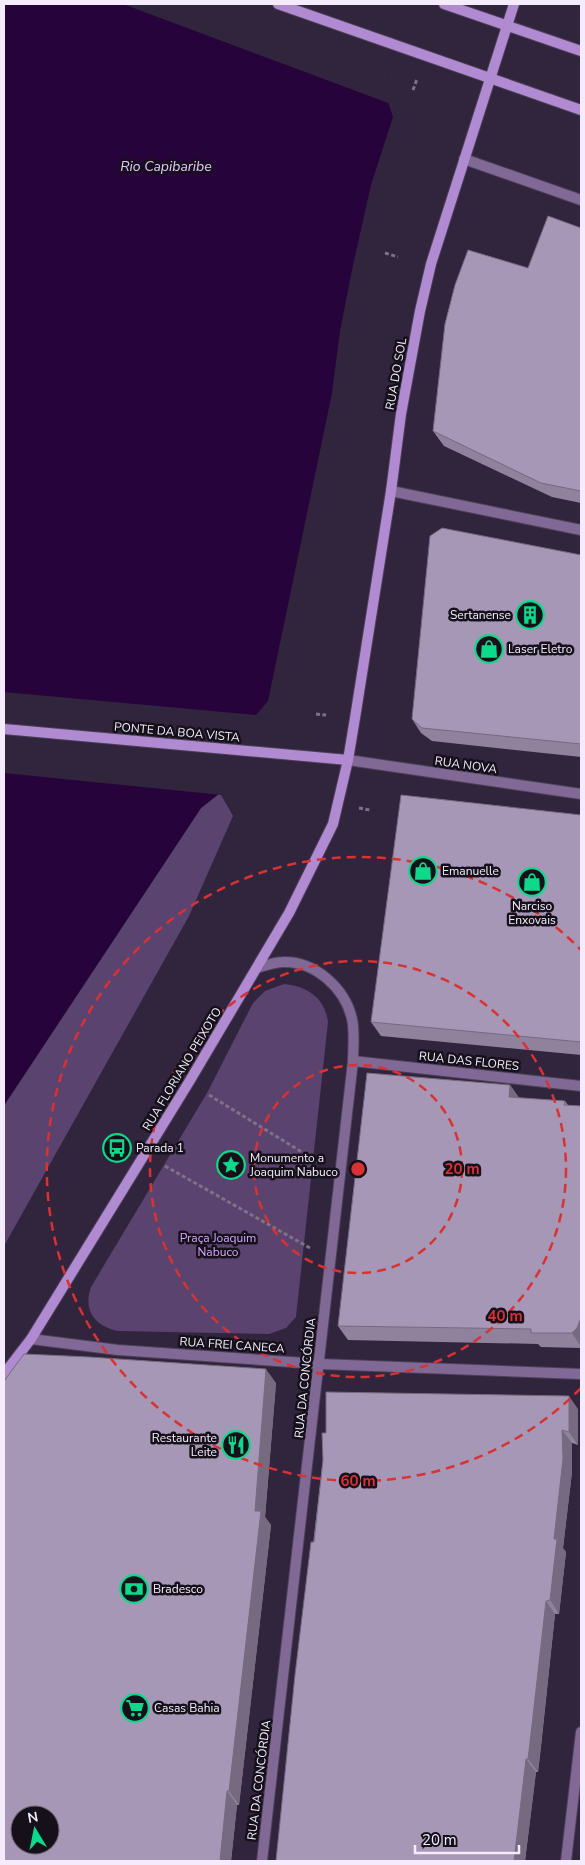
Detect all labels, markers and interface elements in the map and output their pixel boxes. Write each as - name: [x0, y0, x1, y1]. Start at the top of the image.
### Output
- water label: Rio Capibaribe: [120, 157, 212, 176]
- street label: RUA DO SOL: [382, 336, 410, 411]
- building icon: Sertanense: [515, 600, 545, 630]
- place label: Sertanense: [450, 607, 511, 623]
- shop icon: Laser Eletro: [474, 634, 504, 664]
- place label: Laser Eletro: [508, 641, 573, 657]
- street label: PONTE DA BOA VISTA: [114, 719, 241, 745]
- street label: RUA NOVA: [434, 753, 498, 777]
- shop icon: Emanuelle: [408, 856, 438, 886]
- place label: Emanuelle: [442, 863, 499, 879]
- shop icon: Narciso Enxovais: [517, 867, 547, 897]
- place label: Narciso Enxovais: [508, 898, 556, 928]
- street label: RUA FLORIANO PEIXOTO: [139, 1004, 225, 1134]
- street label: RUA DAS FLORES: [418, 1048, 520, 1074]
- bus stop icon: Parada 1: [102, 1133, 132, 1163]
- place label: Parada 1: [136, 1140, 184, 1156]
- place icon: Monumento a Joaquim Nabuco: [216, 1150, 246, 1180]
- place label: Monumento a Joaquim Nabuco: [249, 1150, 338, 1180]
- text: 20 m: [444, 1159, 480, 1179]
- centre of rings: [349, 1160, 367, 1178]
- park label: Praça Joaquim Nabuco: [180, 1230, 256, 1260]
- text: 40 m: [487, 1306, 523, 1326]
- street label: RUA DA CONCÓRDIA: [291, 1317, 319, 1439]
- street label: RUA FREI CANECA: [179, 1333, 285, 1357]
- place label: Restaurante Leite: [152, 1430, 217, 1460]
- restaurant icon: Restaurante Leite: [221, 1430, 251, 1460]
- text: 60 m: [340, 1471, 376, 1491]
- bank icon: Bradesco: [119, 1574, 149, 1604]
- place label: Bradesco: [153, 1581, 203, 1597]
- supermarket icon: Casas Bahia: [120, 1693, 150, 1723]
- place label: Casas Bahia: [154, 1700, 220, 1716]
- street label: RUA DA CONCÓRDIA: [244, 1719, 274, 1841]
- north arrow: [10, 1805, 60, 1855]
- text: N: [26, 1807, 40, 1828]
- scale bar: [415, 1822, 519, 1854]
- text: 20 m: [422, 1830, 457, 1850]

